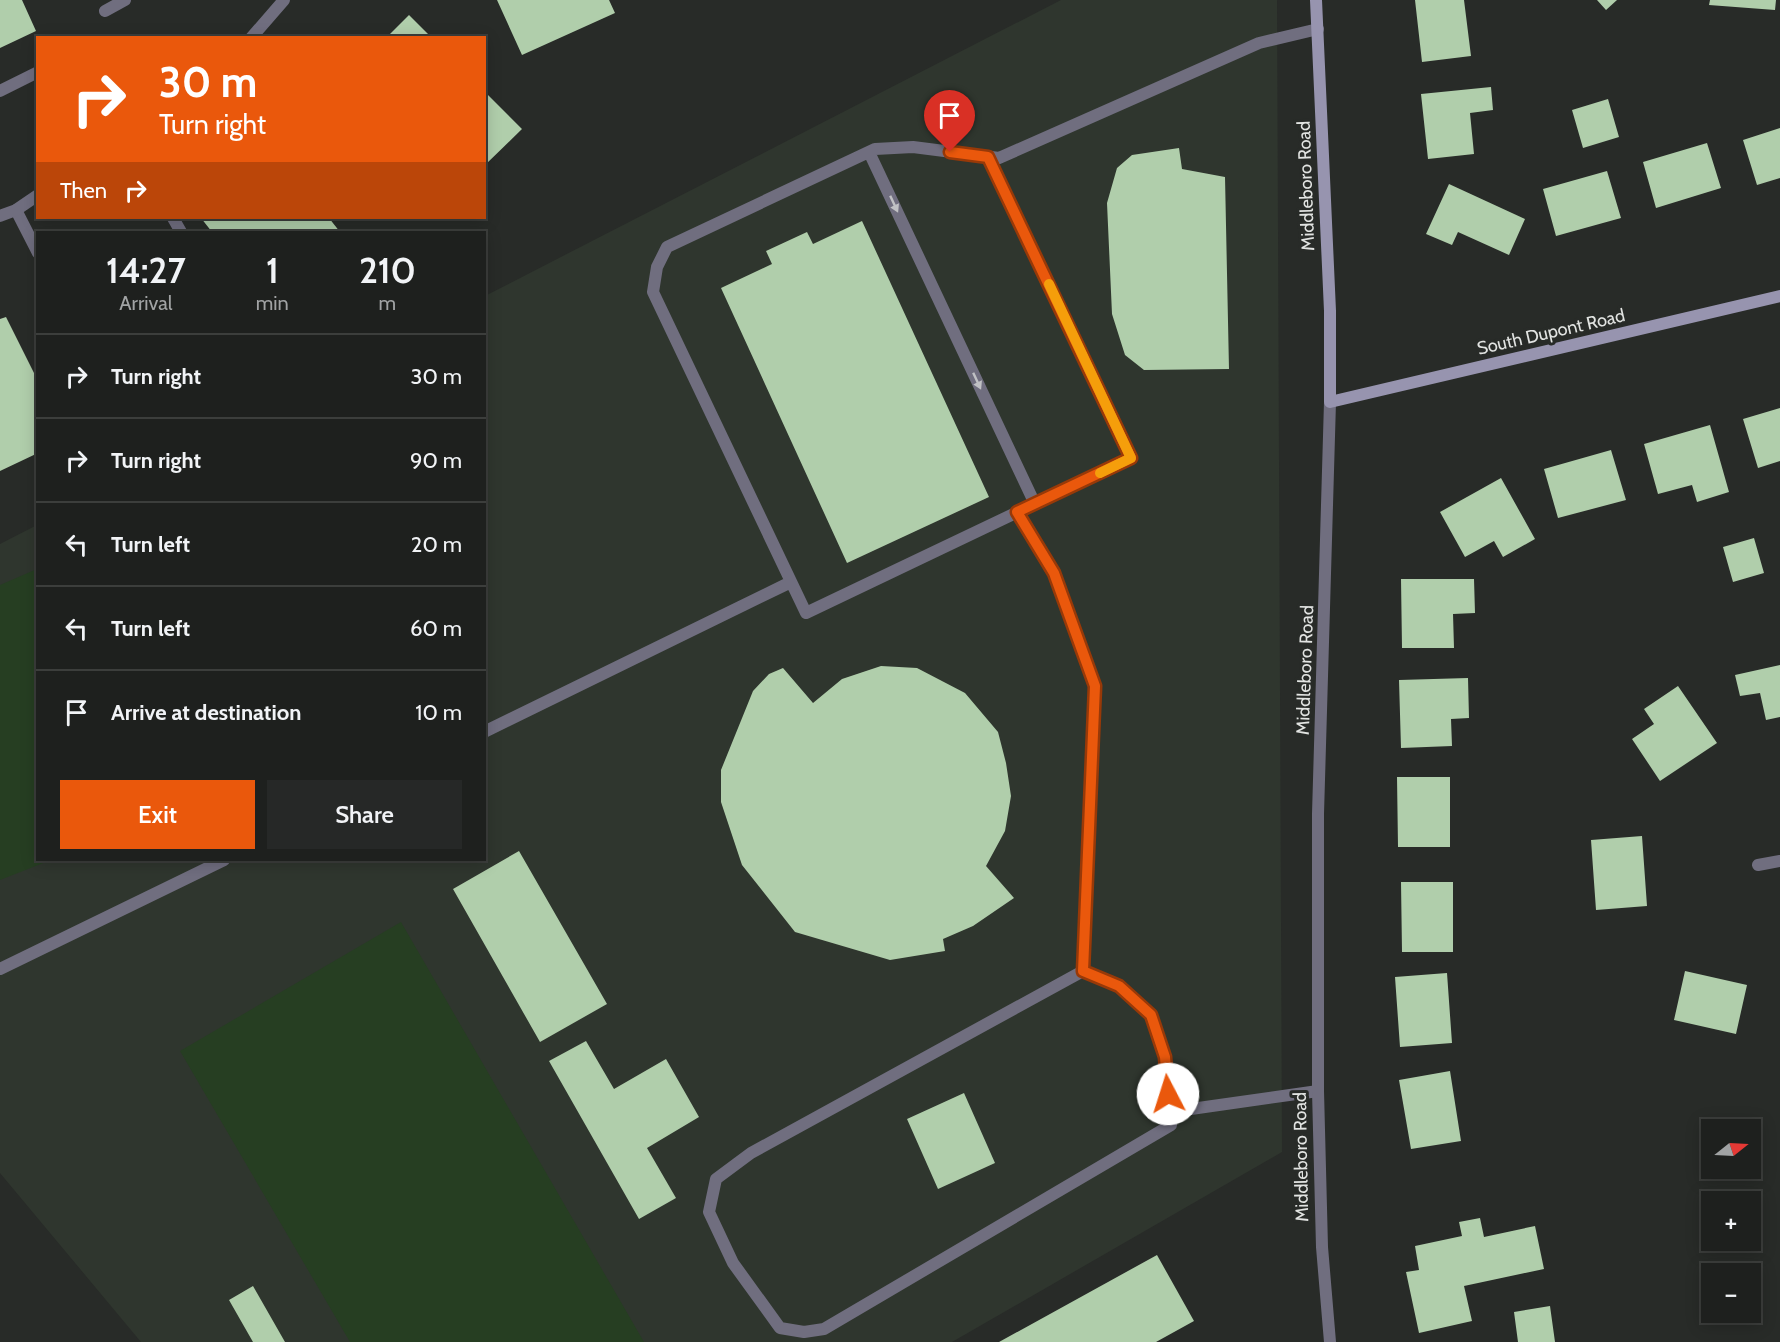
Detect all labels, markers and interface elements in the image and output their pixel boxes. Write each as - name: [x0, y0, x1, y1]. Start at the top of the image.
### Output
- text: 30 m: [159, 56, 257, 108]
- icon: right: [60, 60, 138, 138]
- pin: [924, 90, 975, 152]
- icon: arrive: [933, 99, 966, 132]
- text: Turn right: [159, 108, 266, 141]
- street label: Middleboro Road: [1293, 121, 1319, 251]
- icon: right: [119, 174, 152, 207]
- text: Then: [60, 177, 107, 204]
- one-way arrow: [890, 196, 899, 213]
- text: 14:27: [106, 248, 186, 292]
- text: 1: [266, 248, 279, 292]
- text: 210: [359, 248, 416, 292]
- text: Arrival: [119, 291, 173, 315]
- text: min: [256, 291, 289, 315]
- text: m: [379, 291, 396, 315]
- street label: South Dupont Road: [1475, 304, 1627, 360]
- icon: right: [60, 360, 93, 393]
- text: Turn right: [111, 363, 201, 390]
- text: 30 m: [410, 363, 462, 390]
- one-way arrow: [973, 372, 982, 389]
- icon: right: [60, 444, 93, 477]
- text: Turn right: [111, 447, 201, 474]
- text: 90 m: [410, 447, 462, 474]
- icon: left: [60, 528, 93, 561]
- text: Turn left: [111, 531, 190, 558]
- text: 20 m: [411, 531, 462, 558]
- street label: Middleboro Road: [1292, 605, 1318, 735]
- icon: left: [60, 612, 93, 645]
- text: Turn left: [111, 615, 190, 642]
- text: 60 m: [410, 615, 462, 642]
- icon: arrive: [60, 696, 93, 729]
- text: Arrive at destination: [111, 699, 301, 726]
- text: 10 m: [415, 699, 462, 726]
- button: Exit: [60, 780, 255, 849]
- button: Share: [267, 780, 462, 849]
- position arrow: [1136, 1062, 1200, 1126]
- street label: Middleboro Road: [1289, 1092, 1313, 1222]
- north arrow: [1701, 1119, 1761, 1179]
- map controls: [1701, 1119, 1761, 1323]
- button: +: [1701, 1191, 1761, 1251]
- button: −: [1701, 1263, 1761, 1323]

